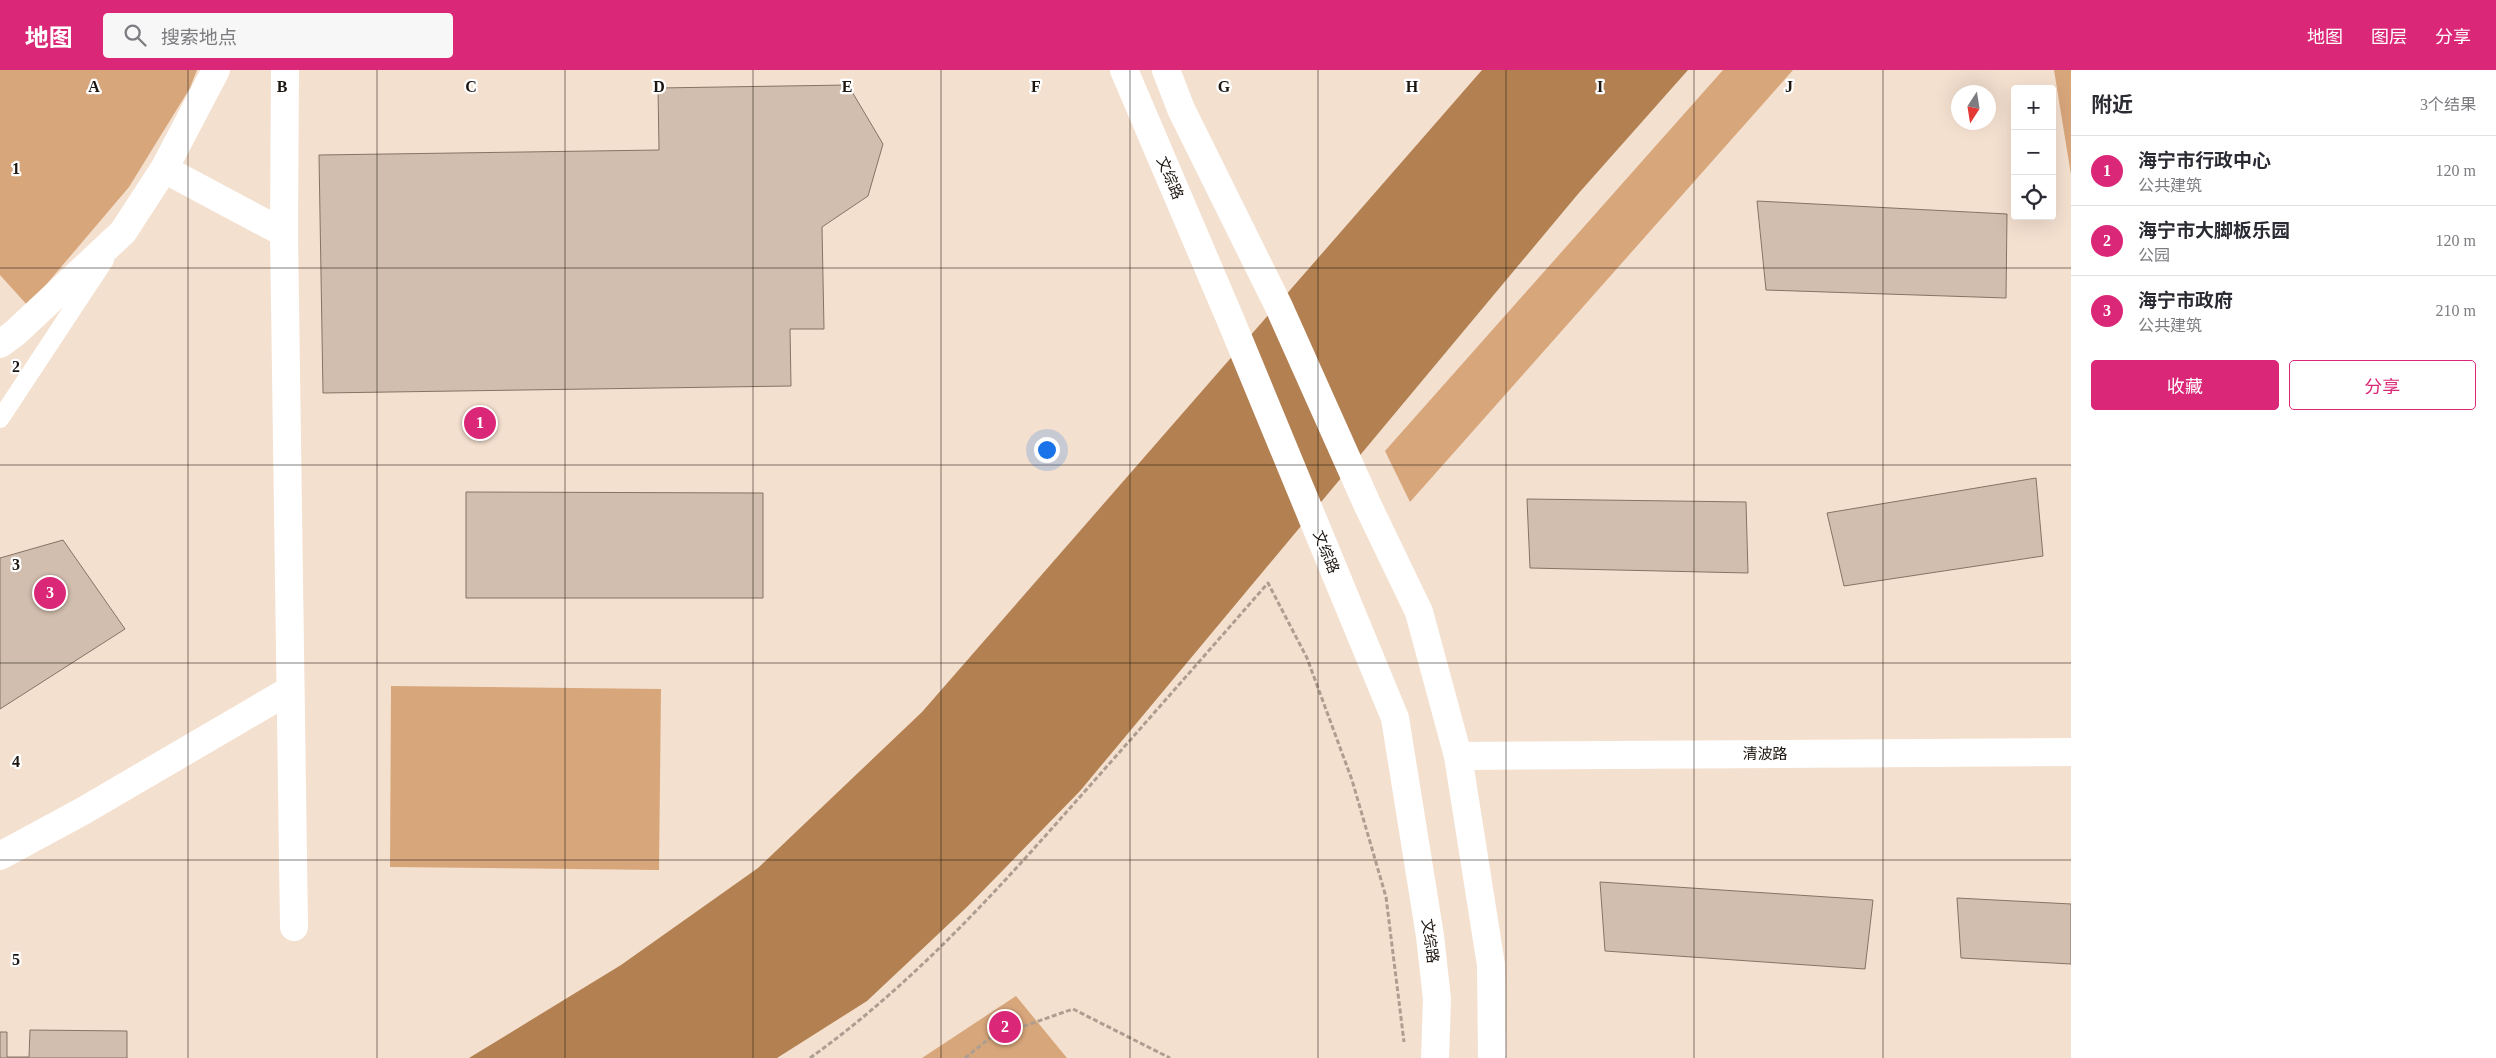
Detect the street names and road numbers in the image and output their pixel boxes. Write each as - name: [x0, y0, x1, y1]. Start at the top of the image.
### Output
- street label: 文综路: [1154, 154, 1186, 202]
- street label: 文综路: [1310, 528, 1342, 576]
- street label: 清波路: [1742, 746, 1788, 762]
- street label: 文综路: [1419, 918, 1441, 964]

